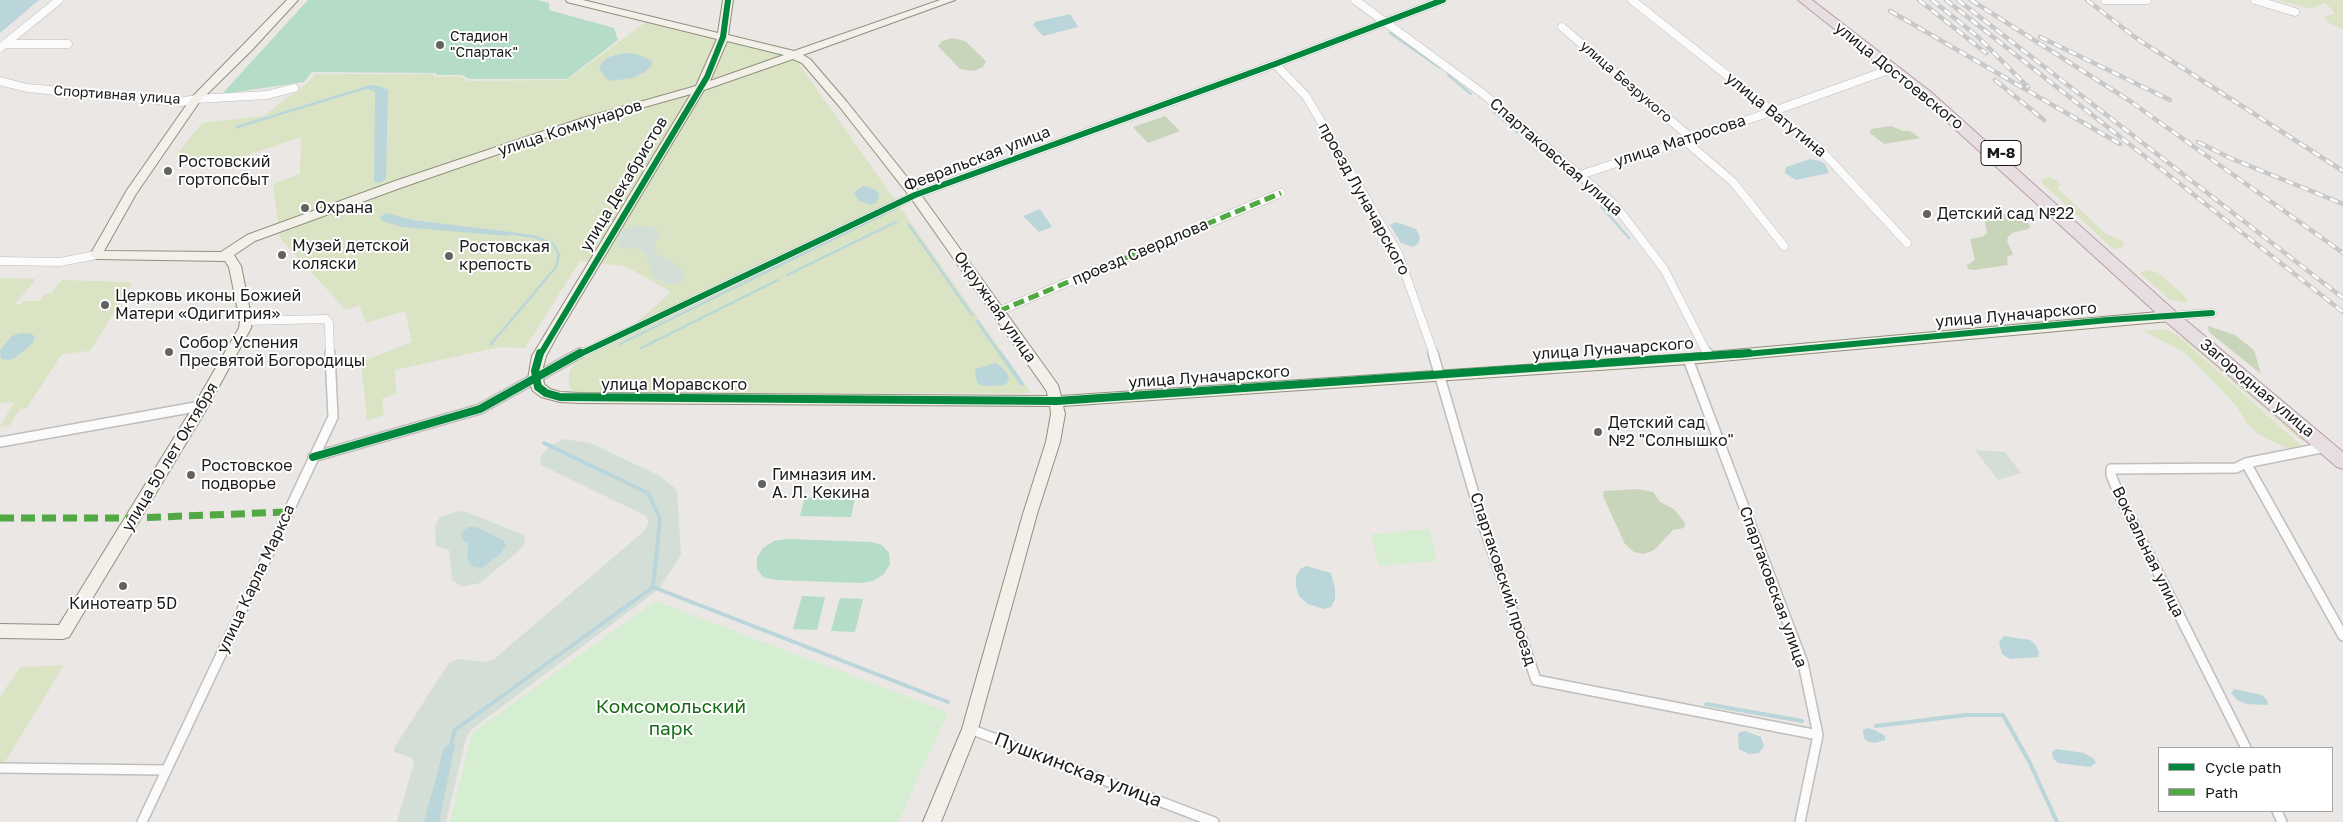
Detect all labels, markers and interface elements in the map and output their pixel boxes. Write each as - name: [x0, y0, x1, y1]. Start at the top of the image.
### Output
- street label: улица Достоевского: [1831, 18, 1967, 134]
- place label: Стадион "Спартак": [450, 29, 518, 62]
- street label: улица Безрукого: [1577, 37, 1675, 127]
- marker: Стадион "Спартак": [434, 39, 446, 51]
- street label: улица Ватутина: [1722, 68, 1830, 162]
- street label: Спортивная улица: [53, 82, 181, 108]
- street label: Спартаковская улица: [1486, 94, 1626, 220]
- street label: улица Коммунаров: [495, 96, 645, 160]
- street label: улица Матросова: [1612, 111, 1748, 171]
- street label: улица Декабристов: [576, 113, 672, 255]
- street label: проезд Луначарского: [1314, 119, 1414, 279]
- street label: Февральская улица: [901, 122, 1053, 196]
- road number: М-8: [1981, 140, 2021, 166]
- place label: Ростовский гортопсбыт: [178, 152, 270, 190]
- marker: Ростовский гортопсбыт: [162, 165, 174, 177]
- place label: Охрана: [315, 198, 373, 218]
- marker: Охрана: [299, 202, 311, 214]
- place label: Детский сад №22: [1937, 204, 2074, 224]
- marker: Детский сад №22: [1921, 208, 1933, 220]
- street label: проезд Свердлова: [1069, 215, 1211, 289]
- place label: Музей детской коляски: [292, 236, 409, 274]
- place label: Ростовская крепость: [459, 237, 550, 275]
- street label: Окружная улица: [949, 248, 1041, 366]
- marker: Музей детской коляски: [276, 249, 288, 261]
- marker: Ростовская крепость: [443, 250, 455, 262]
- place label: Церковь иконы Божией Матери «Одигитрия»: [115, 286, 301, 324]
- street label: улица Луначарского: [1935, 298, 2097, 332]
- marker: Церковь иконы Божией Матери «Одигитрия»: [99, 299, 111, 311]
- place label: Собор Успения Пресвятой Богородицы: [179, 333, 365, 371]
- street label: улица Луначарского: [1532, 334, 1694, 364]
- street label: Загородная улица: [2196, 334, 2318, 442]
- marker: Собор Успения Пресвятой Богородицы: [163, 346, 175, 358]
- street label: улица Луначарского: [1128, 362, 1290, 392]
- street label: улица Моравского: [601, 375, 747, 395]
- street label: улица 50 лет Октября: [118, 379, 222, 535]
- place label: Детский сад №2 "Солнышко": [1608, 413, 1734, 451]
- marker: Детский сад №2 "Солнышко": [1592, 426, 1604, 438]
- place label: Ростовское подворье: [201, 456, 292, 494]
- place label: Гимназия им. А. Л. Кекина: [772, 465, 877, 503]
- marker: Ростовское подворье: [185, 469, 197, 481]
- marker: Гимназия им. А. Л. Кекина: [756, 478, 768, 490]
- street label: Вокзальная улица: [2108, 483, 2188, 621]
- street label: Спартаковский проезд: [1466, 490, 1540, 668]
- street label: улица Карла Маркса: [213, 501, 299, 657]
- street label: Спартаковская улица: [1735, 504, 1811, 670]
- marker: Кинотеатр 5D: [117, 580, 129, 592]
- place label: Кинотеатр 5D: [69, 594, 177, 614]
- park label: Комсомольский парк: [596, 696, 746, 740]
- street label: Пушкинская улица: [991, 728, 1165, 812]
- legend: [2158, 747, 2333, 812]
- text: Cycle path: [2205, 758, 2281, 776]
- text: Path: [2205, 783, 2238, 801]

